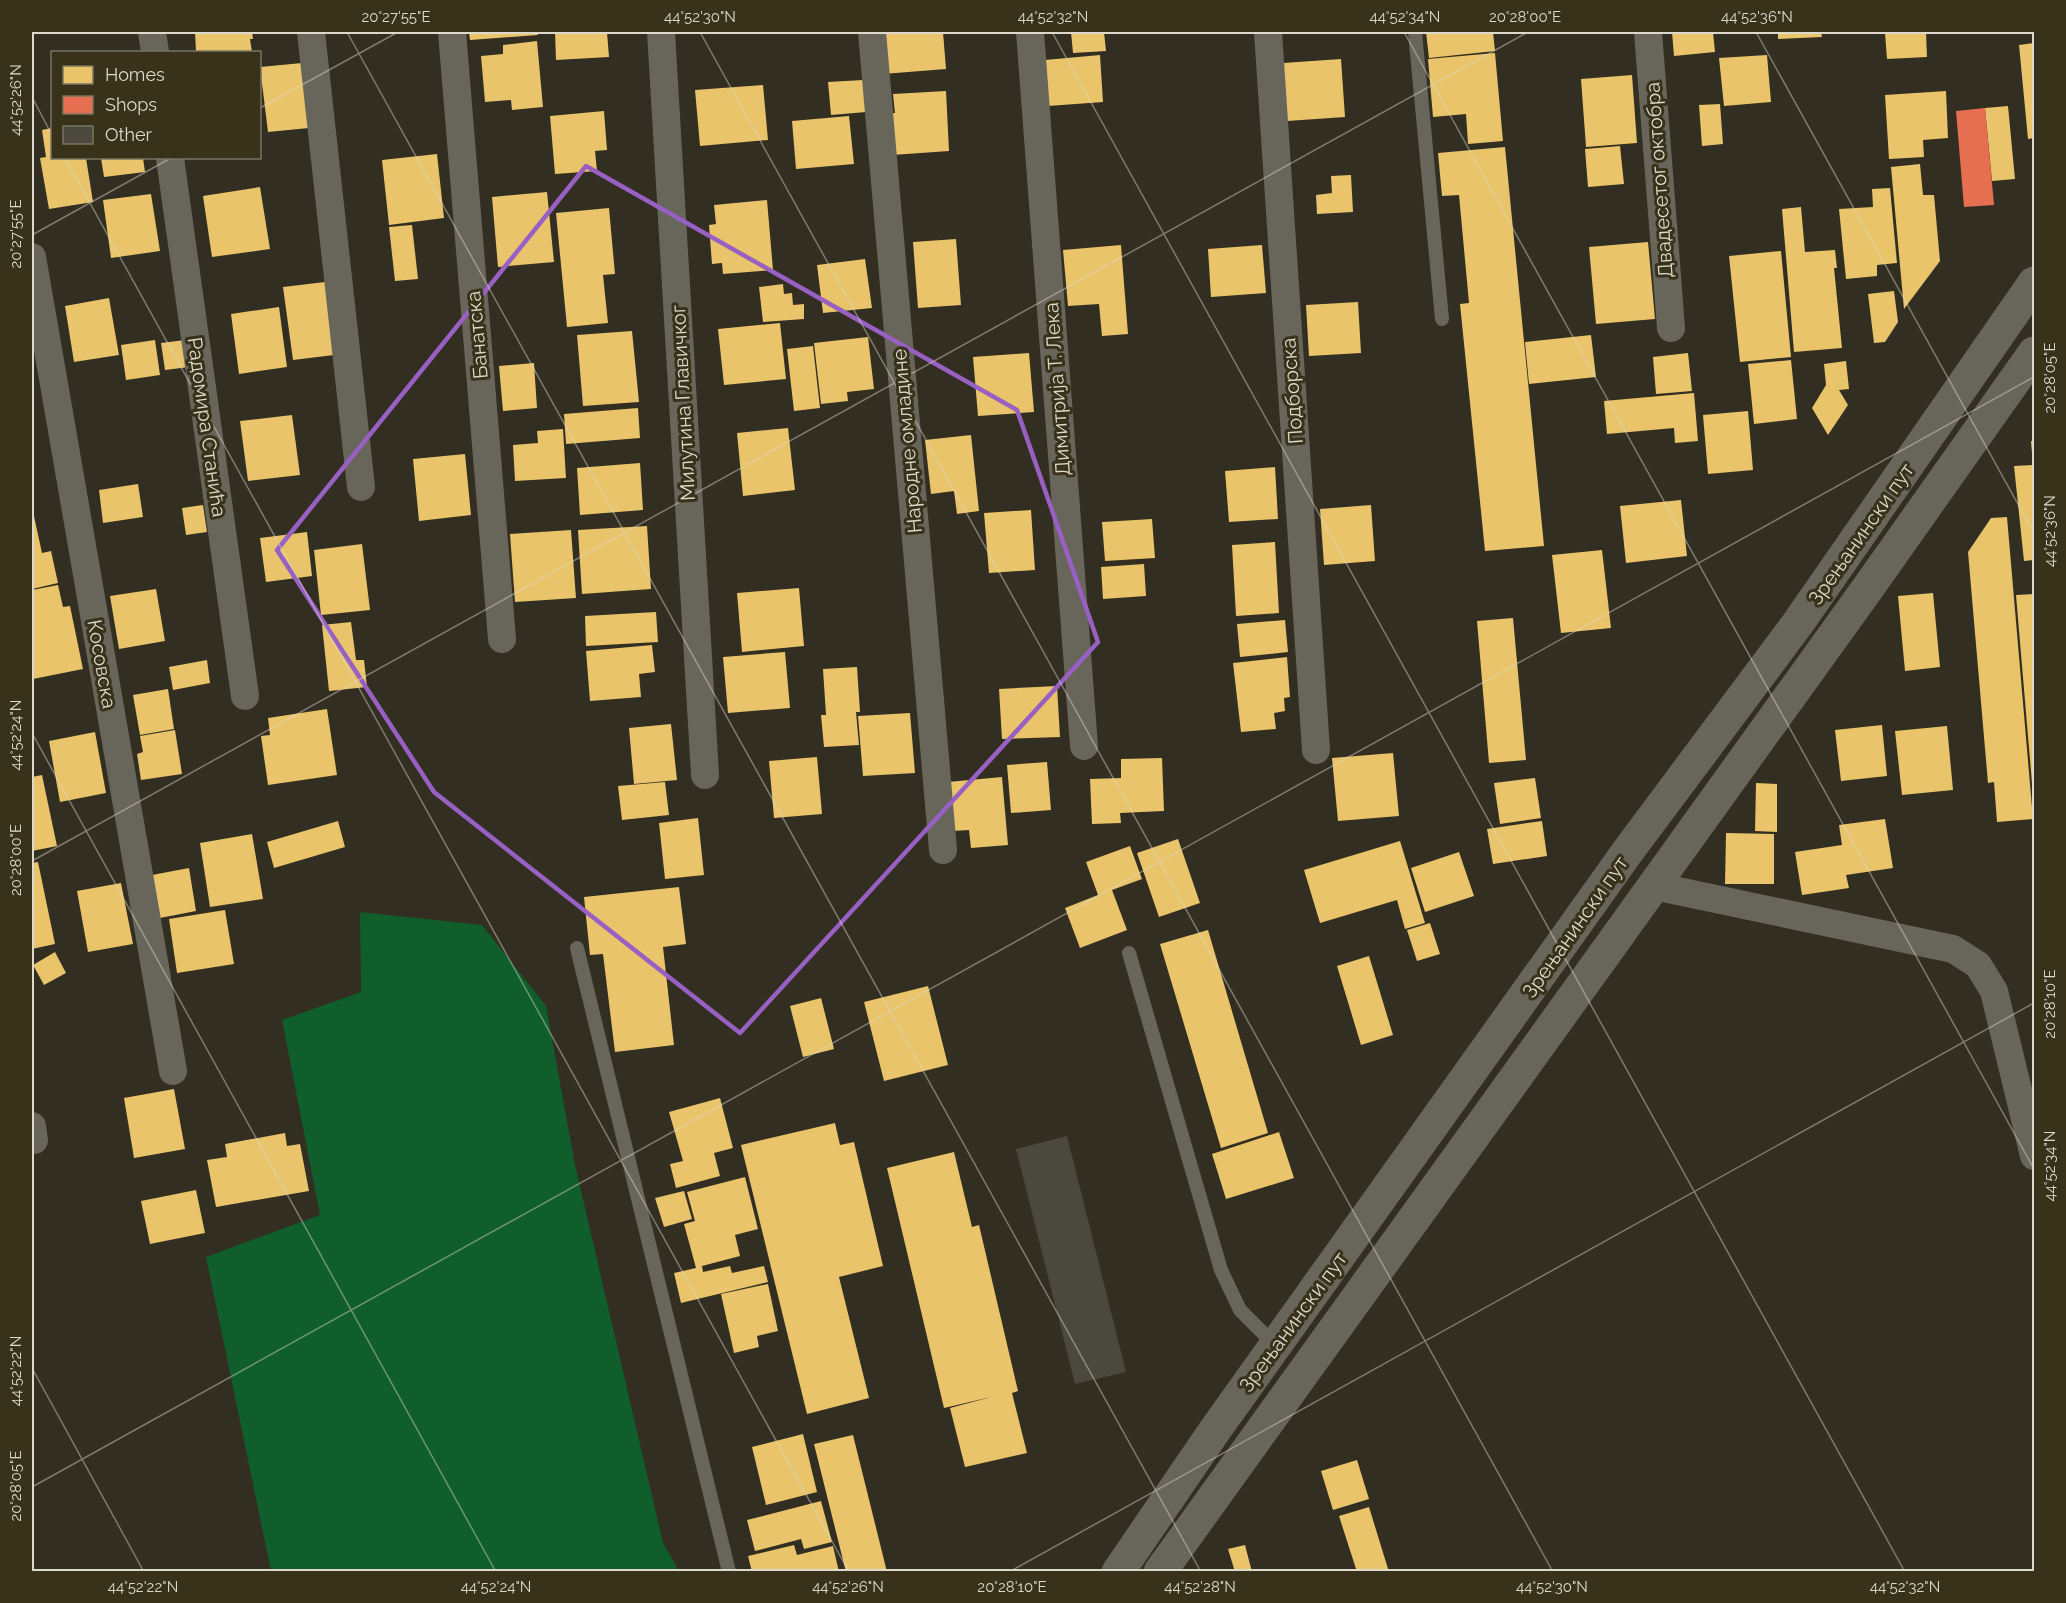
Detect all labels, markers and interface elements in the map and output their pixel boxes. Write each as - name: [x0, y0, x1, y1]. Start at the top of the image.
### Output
- text: 20°27'55"E: [361, 8, 431, 26]
- text: 44°52'30"N: [664, 8, 736, 26]
- text: 44°52'32"N: [1018, 8, 1088, 26]
- text: 44°52'34"N: [1370, 8, 1440, 26]
- text: 20°28'00"E: [1489, 8, 1561, 26]
- text: 44°52'36"N: [1721, 8, 1793, 26]
- legend: [51, 51, 261, 159]
- text: 44°52'26"N: [7, 64, 25, 136]
- text: Homes: [105, 64, 165, 85]
- street label: Двадесетог октобра: [1640, 81, 1678, 279]
- text: Shops: [105, 94, 157, 115]
- text: Other: [105, 124, 153, 145]
- text: 20°27'55"E: [7, 199, 25, 269]
- street label: Банатска: [461, 290, 493, 380]
- street label: Димитрија Т. Лека: [1039, 302, 1075, 476]
- street label: Милутина Главичког: [666, 304, 700, 502]
- street label: Радомира Станића: [183, 336, 231, 518]
- street label: Подборска: [1276, 337, 1308, 445]
- text: 20°28'05"E: [2041, 342, 2059, 414]
- street label: Народне омладине: [887, 348, 927, 534]
- street label: Зрењанински пут: [1803, 458, 1919, 609]
- text: 44°52'36"N: [2041, 495, 2059, 567]
- street label: Косовска: [82, 618, 122, 710]
- text: 44°52'24"N: [7, 700, 25, 770]
- text: 20°28'00"E: [7, 824, 25, 896]
- street label: Зрењанински пут: [1517, 851, 1633, 1002]
- text: 20°28'10"E: [2041, 969, 2059, 1039]
- text: 44°52'34"N: [2041, 1131, 2059, 1201]
- street label: Зрењанински пут: [1234, 1247, 1352, 1397]
- text: 44°52'22"N: [7, 1336, 25, 1406]
- text: 20°28'05"E: [7, 1450, 25, 1522]
- text: 44°52'22"N: [108, 1578, 178, 1596]
- text: 44°52'24"N: [461, 1578, 531, 1596]
- text: 44°52'26"N: [812, 1578, 884, 1596]
- text: 20°28'10"E: [977, 1578, 1047, 1596]
- text: 44°52'28"N: [1164, 1578, 1236, 1596]
- text: 44°52'30"N: [1516, 1578, 1588, 1596]
- text: 44°52'32"N: [1870, 1578, 1940, 1596]

